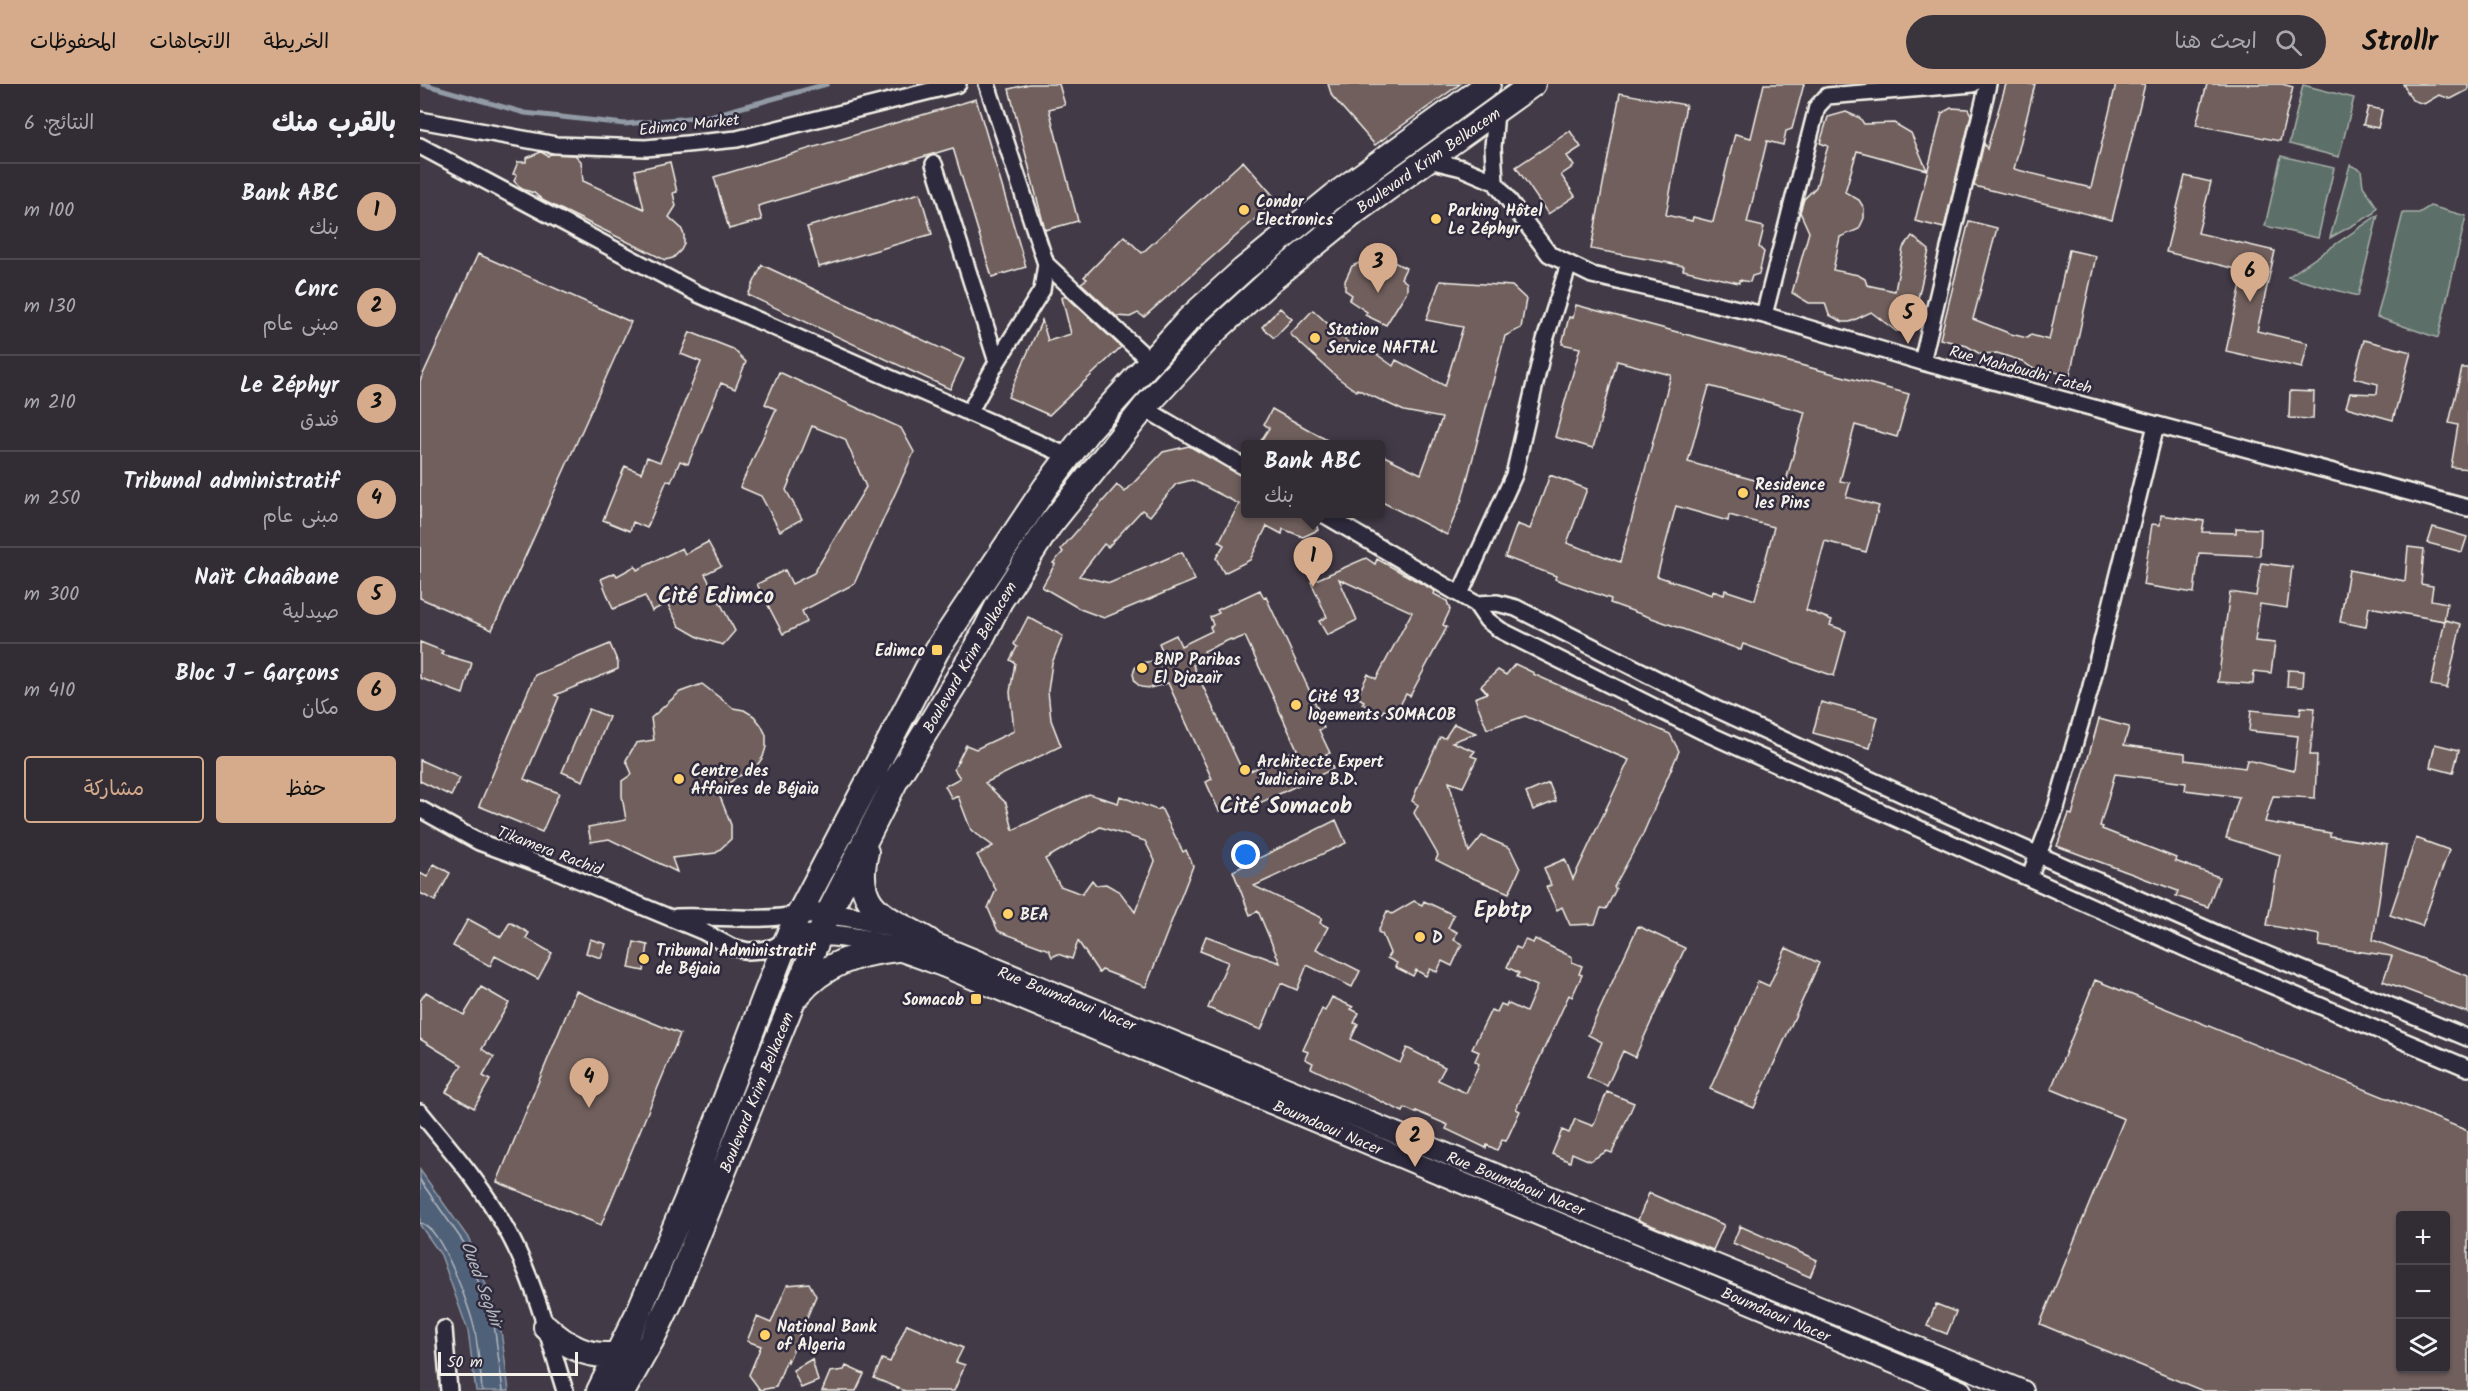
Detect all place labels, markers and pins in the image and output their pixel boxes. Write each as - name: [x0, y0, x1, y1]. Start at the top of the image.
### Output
- place label: Condor Electronics: [1256, 190, 1334, 233]
- place label: Parking Hôtel Le Zéphyr: [1448, 199, 1543, 242]
- marker: Condor Electronics: [1237, 203, 1251, 217]
- marker: Parking Hôtel Le Zéphyr: [1429, 212, 1443, 226]
- pin: 3: [1358, 244, 1398, 293]
- pin: 6: [2230, 252, 2270, 302]
- pin: 5: [1888, 294, 1928, 344]
- place label: Station Service NAFTAL: [1327, 318, 1439, 361]
- marker: Station Service NAFTAL: [1308, 331, 1322, 345]
- place label: Residence les Pins: [1755, 473, 1825, 516]
- marker: Residence les Pins: [1736, 486, 1750, 500]
- pin: 1: [1294, 538, 1332, 587]
- place label: Edimco: [875, 639, 925, 664]
- marker: Edimco: [930, 643, 944, 657]
- place label: BNP Paribas El Djazaïr: [1154, 648, 1241, 691]
- marker: BNP Paribas El Djazaïr: [1135, 661, 1149, 675]
- place label: Cité 93 logements SOMACOB: [1308, 685, 1456, 728]
- marker: Cité 93 logements SOMACOB: [1289, 698, 1303, 712]
- place label: Architecte Expert Judiciaire B.D.: [1257, 750, 1385, 793]
- place label: Centre des Affaires de Béjaïa: [691, 759, 819, 802]
- marker: Architecte Expert Judiciaire B.D.: [1238, 763, 1252, 777]
- marker: Centre des Affaires de Béjaïa: [672, 772, 686, 786]
- place label: BEA: [1020, 903, 1049, 928]
- marker: BEA: [1001, 907, 1015, 921]
- place label: D: [1432, 926, 1443, 951]
- marker: D: [1413, 930, 1427, 944]
- place label: Tribunal Administratif de Béjaia: [656, 939, 817, 982]
- marker: Tribunal Administratif de Béjaia: [637, 952, 651, 966]
- place label: Somacob: [902, 988, 964, 1013]
- marker: Somacob: [969, 992, 983, 1006]
- pin: 4: [570, 1058, 608, 1108]
- pin: 2: [1396, 1118, 1434, 1167]
- place label: National Bank of Algeria: [777, 1315, 877, 1358]
- marker: National Bank of Algeria: [758, 1328, 772, 1342]

